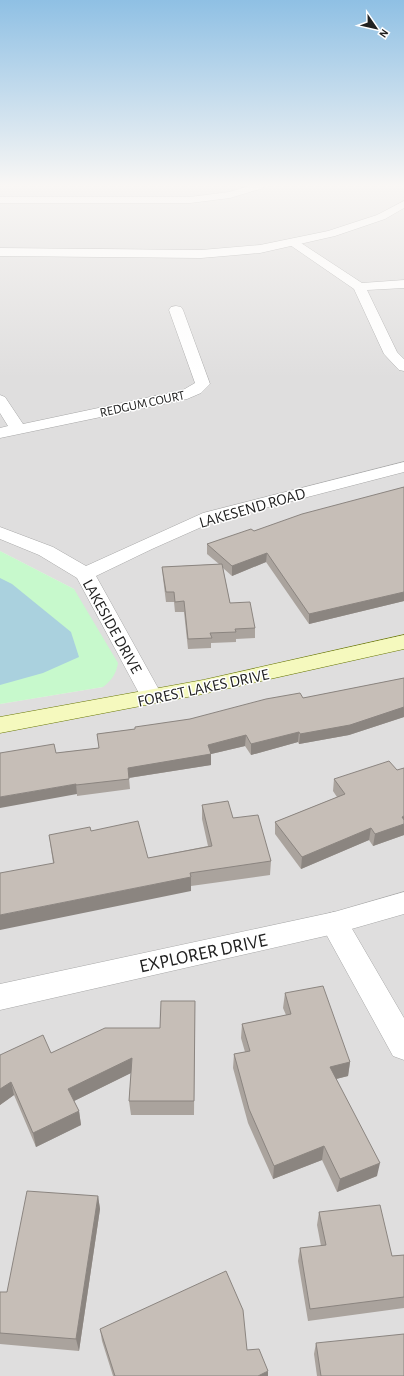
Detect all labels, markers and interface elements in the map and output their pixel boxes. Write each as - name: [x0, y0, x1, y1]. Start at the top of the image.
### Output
- north arrow: [356, 8, 396, 48]
- text: N: [377, 27, 391, 40]
- street label: REDGUM COURT: [99, 389, 187, 420]
- street label: LAKESEND ROAD: [197, 485, 307, 531]
- street label: LAKESIDE DRIVE: [80, 577, 145, 676]
- street label: FOREST LAKES DRIVE: [136, 666, 271, 710]
- street label: EXPLORER DRIVE: [138, 931, 269, 976]

